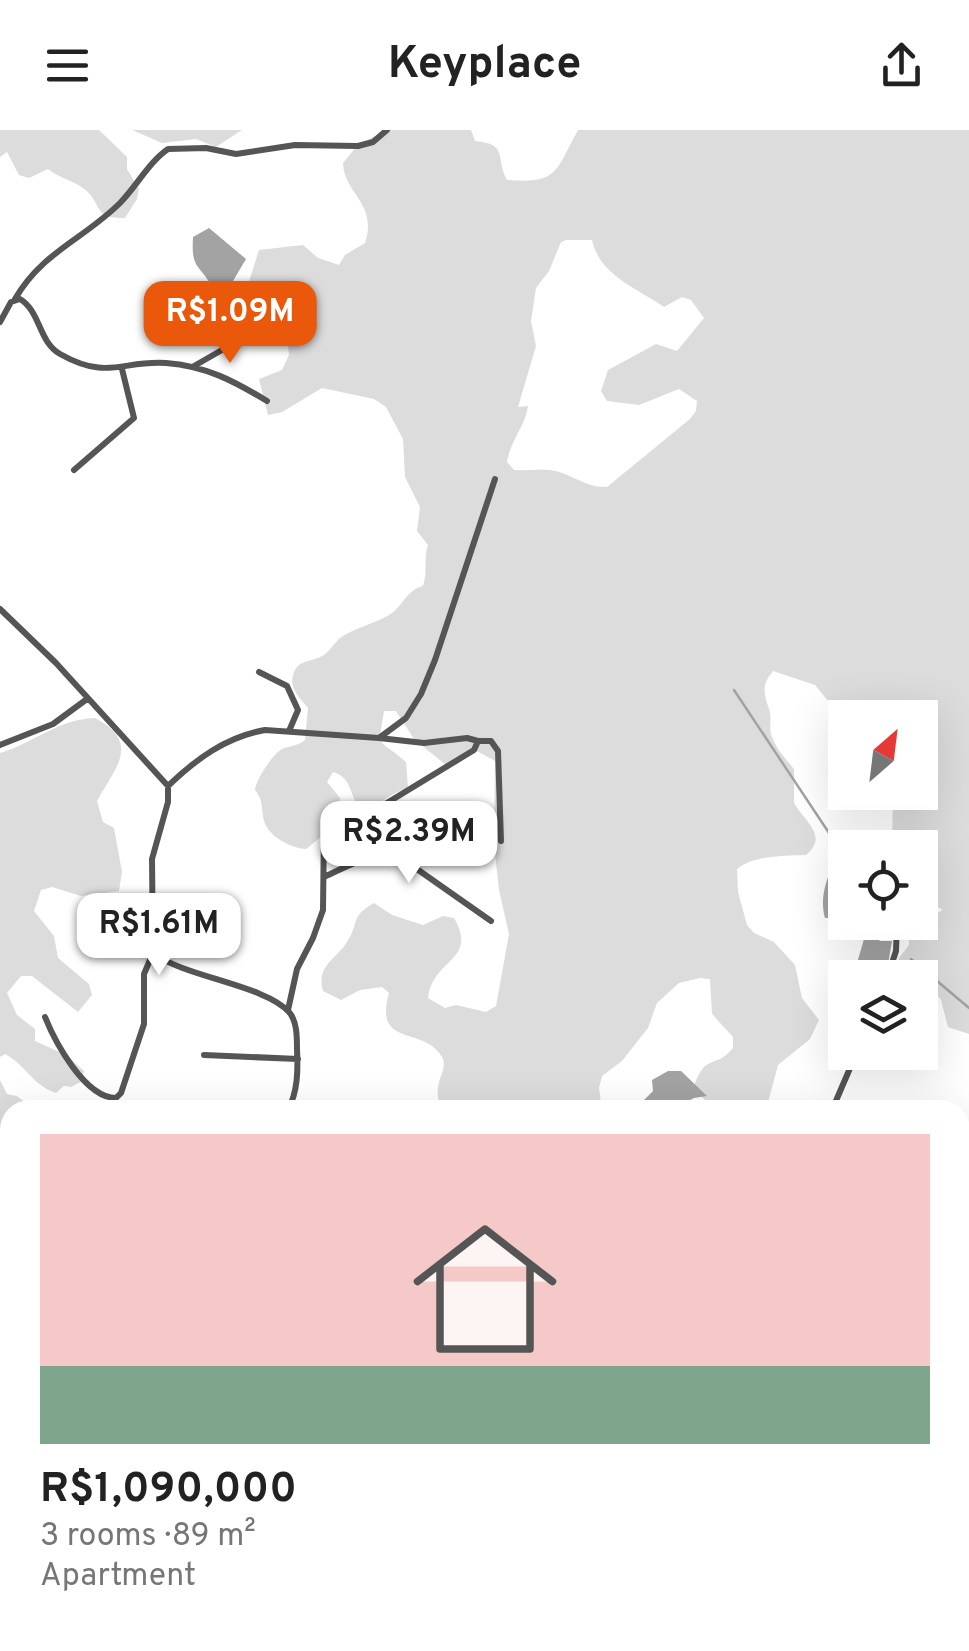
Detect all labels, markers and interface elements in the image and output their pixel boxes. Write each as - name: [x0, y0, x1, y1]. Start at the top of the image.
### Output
- text: Keyplace: [388, 37, 581, 94]
- icon: menu: [40, 38, 95, 93]
- icon: share: [874, 38, 929, 93]
- pin: R$1.09M: [138, 281, 322, 366]
- text: R$1.09M: [166, 293, 294, 333]
- north arrow: [828, 700, 938, 810]
- map controls: [828, 700, 938, 1070]
- pin: R$2.39M: [317, 801, 501, 886]
- text: R$2.39M: [342, 813, 476, 853]
- button: locate: [828, 830, 938, 940]
- pin: R$1.61M: [67, 893, 251, 978]
- text: R$1.61M: [99, 905, 219, 945]
- button: layers: [828, 960, 938, 1070]
- icon: home: [395, 1199, 575, 1379]
- text: R$1,090,000: [40, 1464, 297, 1517]
- text: 3 rooms · 89 m²: [40, 1517, 256, 1557]
- text: Apartment: [40, 1557, 196, 1597]

